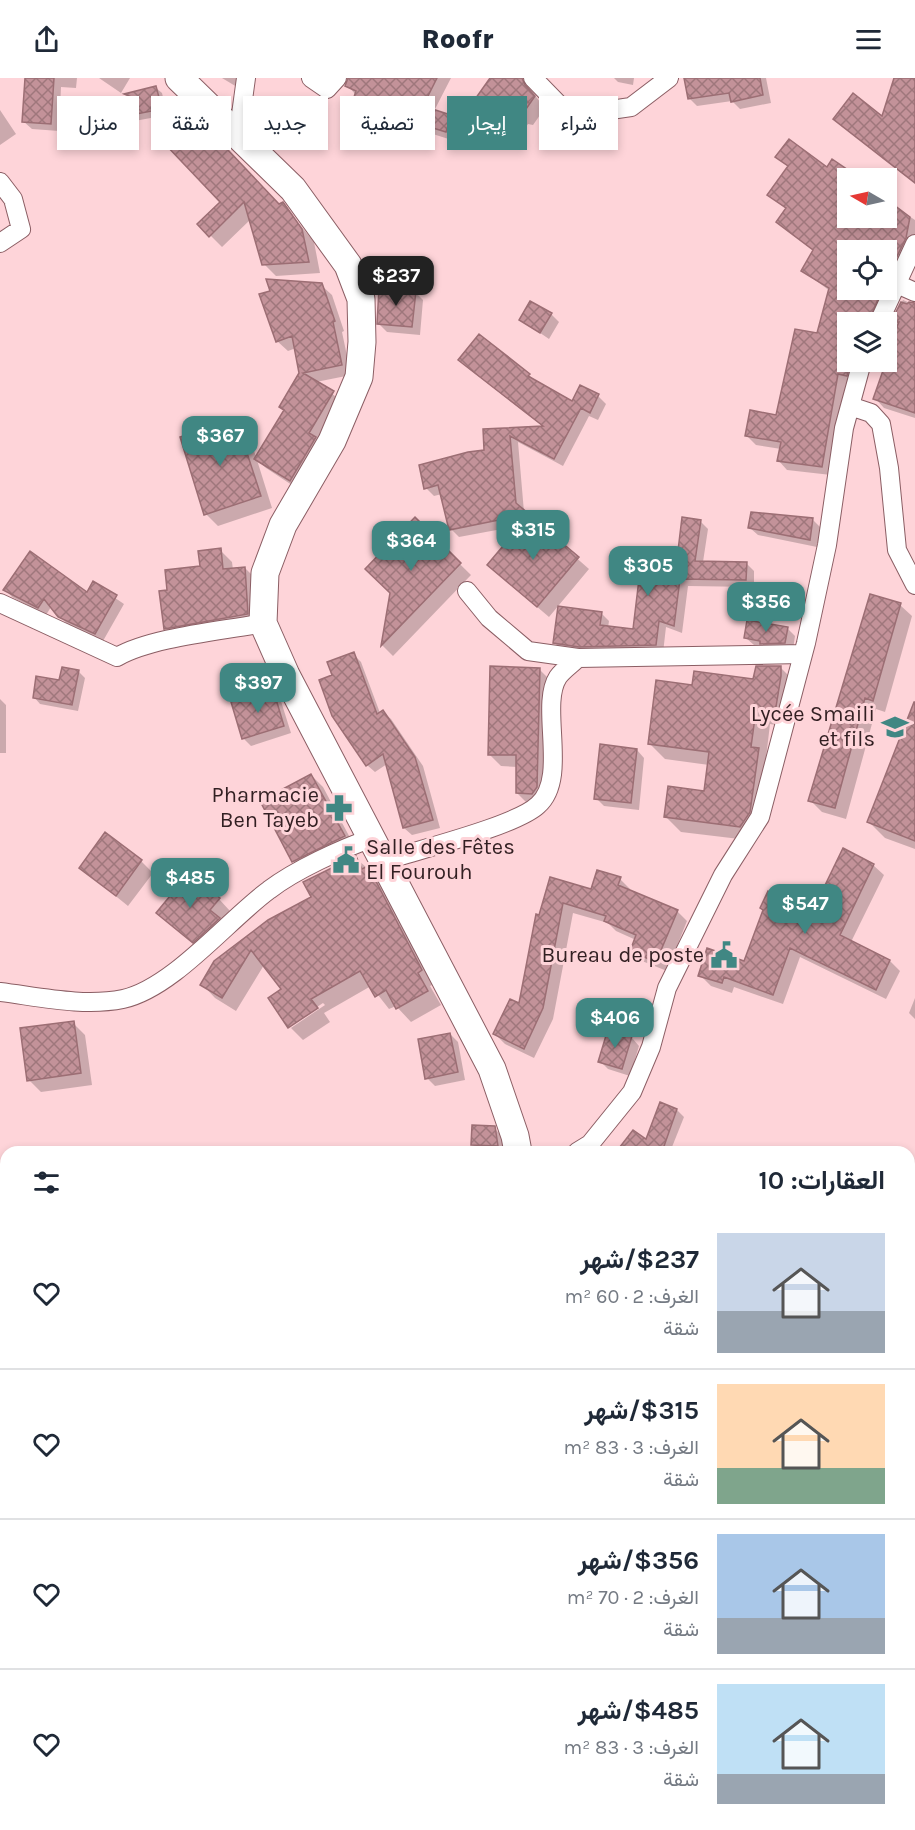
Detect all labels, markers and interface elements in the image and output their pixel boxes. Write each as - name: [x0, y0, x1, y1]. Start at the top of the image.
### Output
- icon: share: [30, 23, 63, 56]
- text: Roofr: [421, 23, 494, 55]
- icon: menu: [852, 23, 885, 56]
- chip: منزل: [57, 96, 139, 150]
- chip: شقة: [151, 96, 231, 150]
- chip: جديد: [243, 96, 328, 150]
- chip: تصفية: [340, 96, 435, 150]
- chip: إيجار: [447, 96, 527, 150]
- chip: شراء: [539, 96, 618, 150]
- north arrow: [837, 168, 897, 228]
- map controls: [837, 168, 897, 372]
- button: locate: [837, 240, 897, 300]
- pin: $237: [360, 256, 432, 307]
- text: $237: [372, 264, 420, 287]
- button: layers: [837, 312, 897, 372]
- pin: $367: [184, 416, 256, 467]
- text: $367: [196, 424, 244, 447]
- pin: $315: [497, 510, 569, 561]
- text: $315: [511, 518, 556, 541]
- pin: $364: [375, 521, 447, 572]
- text: $364: [386, 529, 436, 552]
- pin: $305: [612, 546, 684, 597]
- text: $305: [623, 554, 673, 577]
- pin: $356: [730, 582, 802, 633]
- text: $356: [741, 590, 791, 613]
- pin: $397: [222, 663, 294, 714]
- text: $397: [234, 671, 282, 694]
- place label: Lycée Smaili et fils: [751, 701, 875, 752]
- school or university icon: Lycée Smaili et fils: [880, 712, 910, 742]
- place label: Pharmacie Ben Tayeb: [212, 782, 319, 833]
- pharmacy icon: Pharmacie Ben Tayeb: [324, 793, 354, 823]
- place label: Salle des Fêtes El Fourouh: [366, 834, 515, 885]
- public building icon: Salle des Fêtes El Fourouh: [331, 845, 361, 875]
- pin: $485: [154, 858, 226, 909]
- text: $485: [165, 866, 215, 889]
- pin: $547: [769, 884, 841, 935]
- text: $547: [781, 892, 829, 915]
- public building icon: Bureau de poste: [709, 940, 739, 970]
- place label: Bureau de poste: [542, 942, 704, 968]
- pin: $406: [579, 998, 651, 1049]
- text: $406: [590, 1006, 640, 1029]
- text: العقارات: 10: [759, 1165, 885, 1196]
- icon: filters: [30, 1166, 63, 1199]
- text: $237/شهر: [580, 1244, 699, 1275]
- icon: home: [765, 1257, 837, 1329]
- icon: heart: [30, 1277, 63, 1310]
- text: الغرف: 2 · 60 m²: [565, 1285, 699, 1308]
- text: شقة: [663, 1317, 699, 1340]
- text: $315/شهر: [584, 1395, 699, 1426]
- icon: home: [765, 1408, 837, 1480]
- icon: heart: [30, 1428, 63, 1461]
- text: الغرف: 3 · 83 m²: [564, 1436, 699, 1459]
- text: شقة: [663, 1468, 699, 1491]
- text: $356/شهر: [578, 1545, 699, 1576]
- icon: home: [765, 1558, 837, 1630]
- icon: heart: [30, 1578, 63, 1611]
- text: الغرف: 2 · 70 m²: [567, 1586, 699, 1609]
- text: شقة: [663, 1618, 699, 1641]
- text: $485/شهر: [577, 1695, 699, 1726]
- icon: home: [765, 1708, 837, 1780]
- icon: heart: [30, 1728, 63, 1761]
- text: الغرف: 3 · 83 m²: [564, 1736, 699, 1759]
- text: شقة: [663, 1768, 699, 1791]

